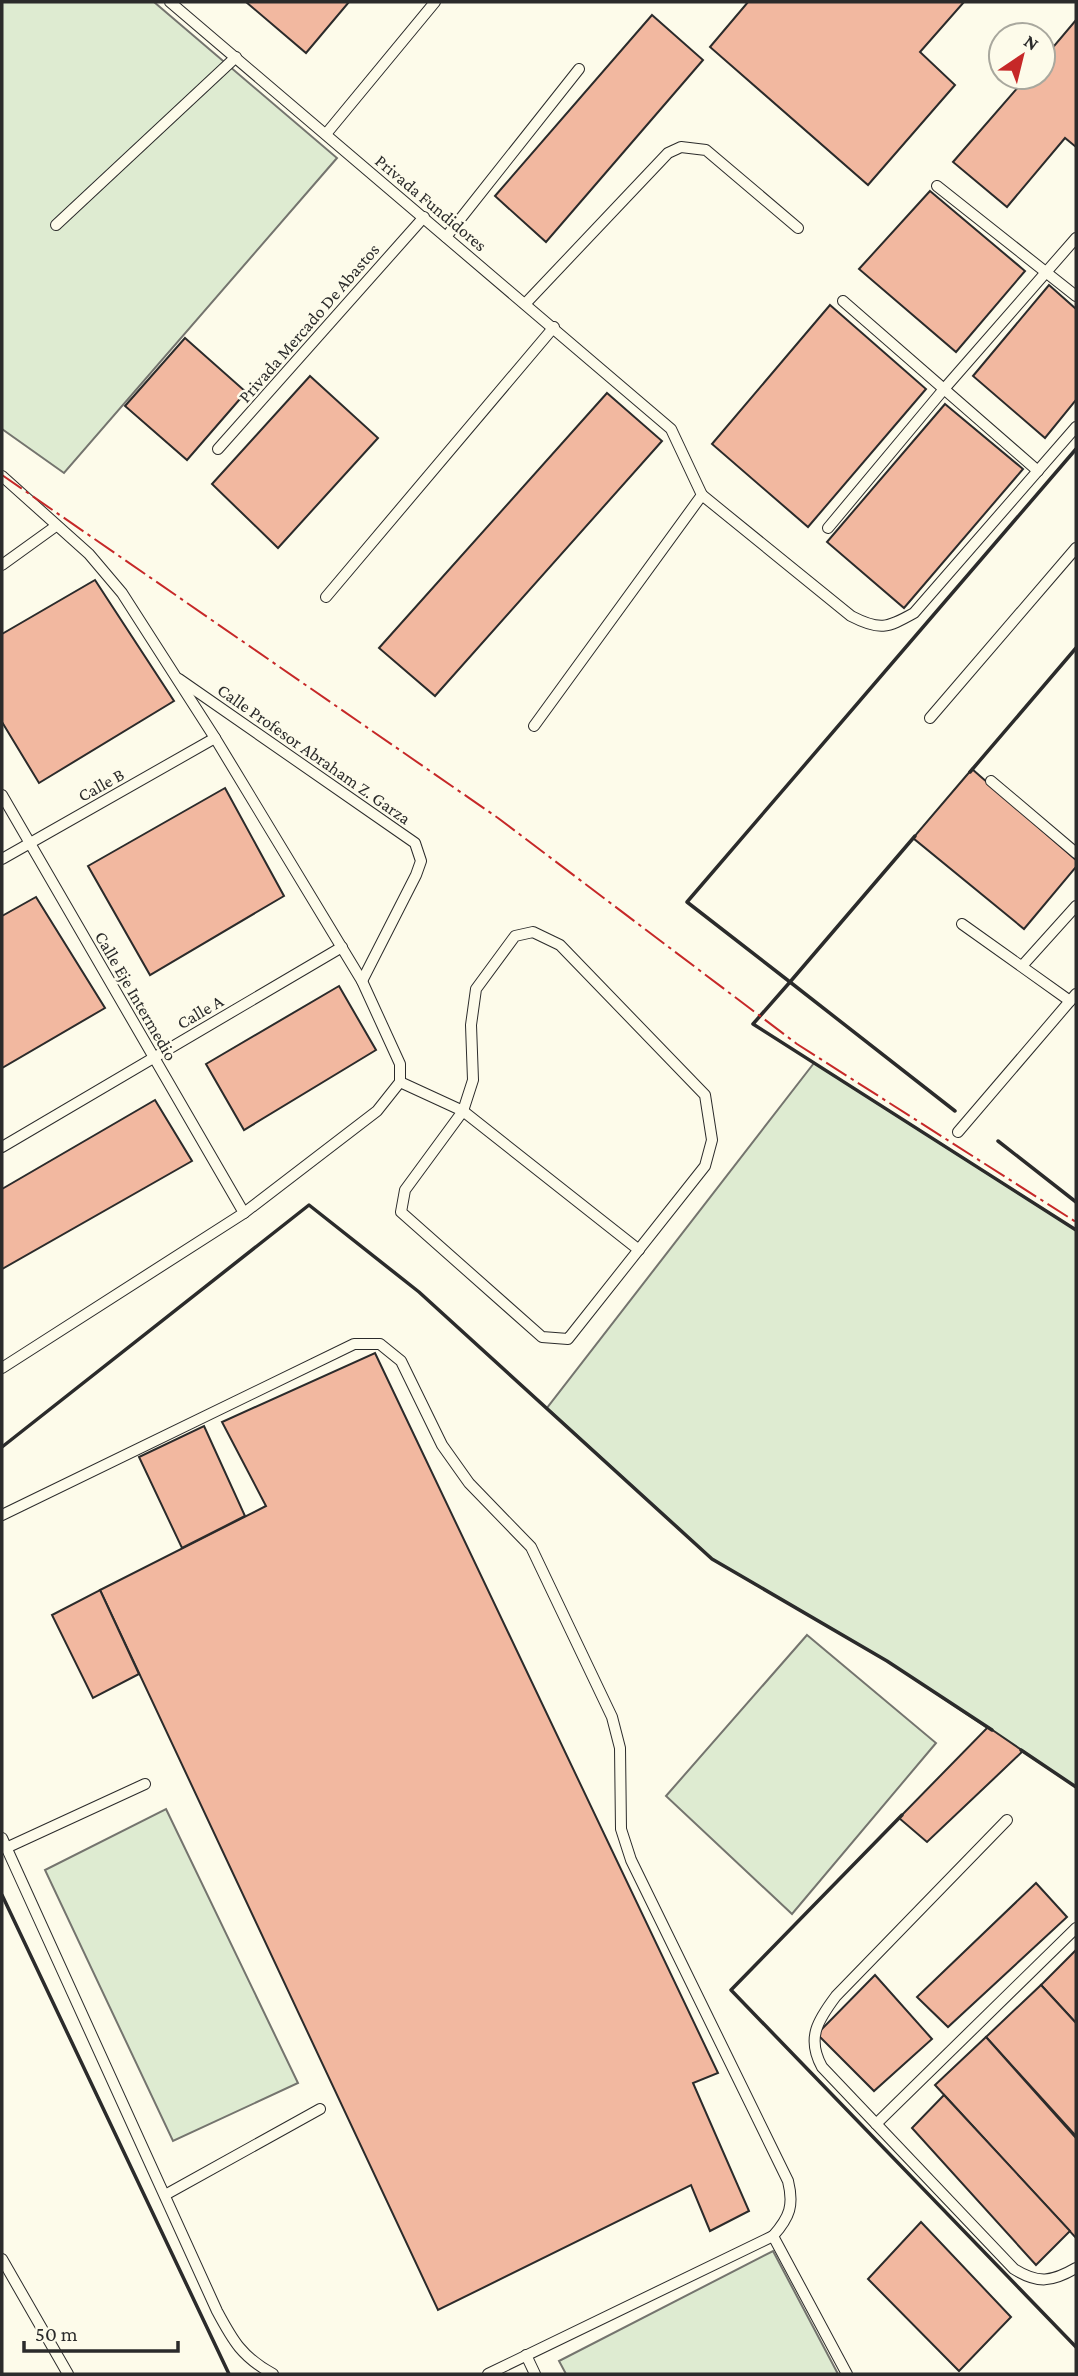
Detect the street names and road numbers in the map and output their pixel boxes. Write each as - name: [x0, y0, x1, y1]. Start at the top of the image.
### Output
- street label: Privada Fundidores: [371, 151, 491, 255]
- street label: Privada Mercado De Abastos: [234, 239, 384, 407]
- street label: Calle Profesor Abraham Z. Garza: [214, 680, 414, 828]
- street label: Calle B: [75, 764, 128, 806]
- street label: Calle Eje Intermedio: [90, 928, 181, 1065]
- street label: Calle A: [173, 990, 227, 1033]

